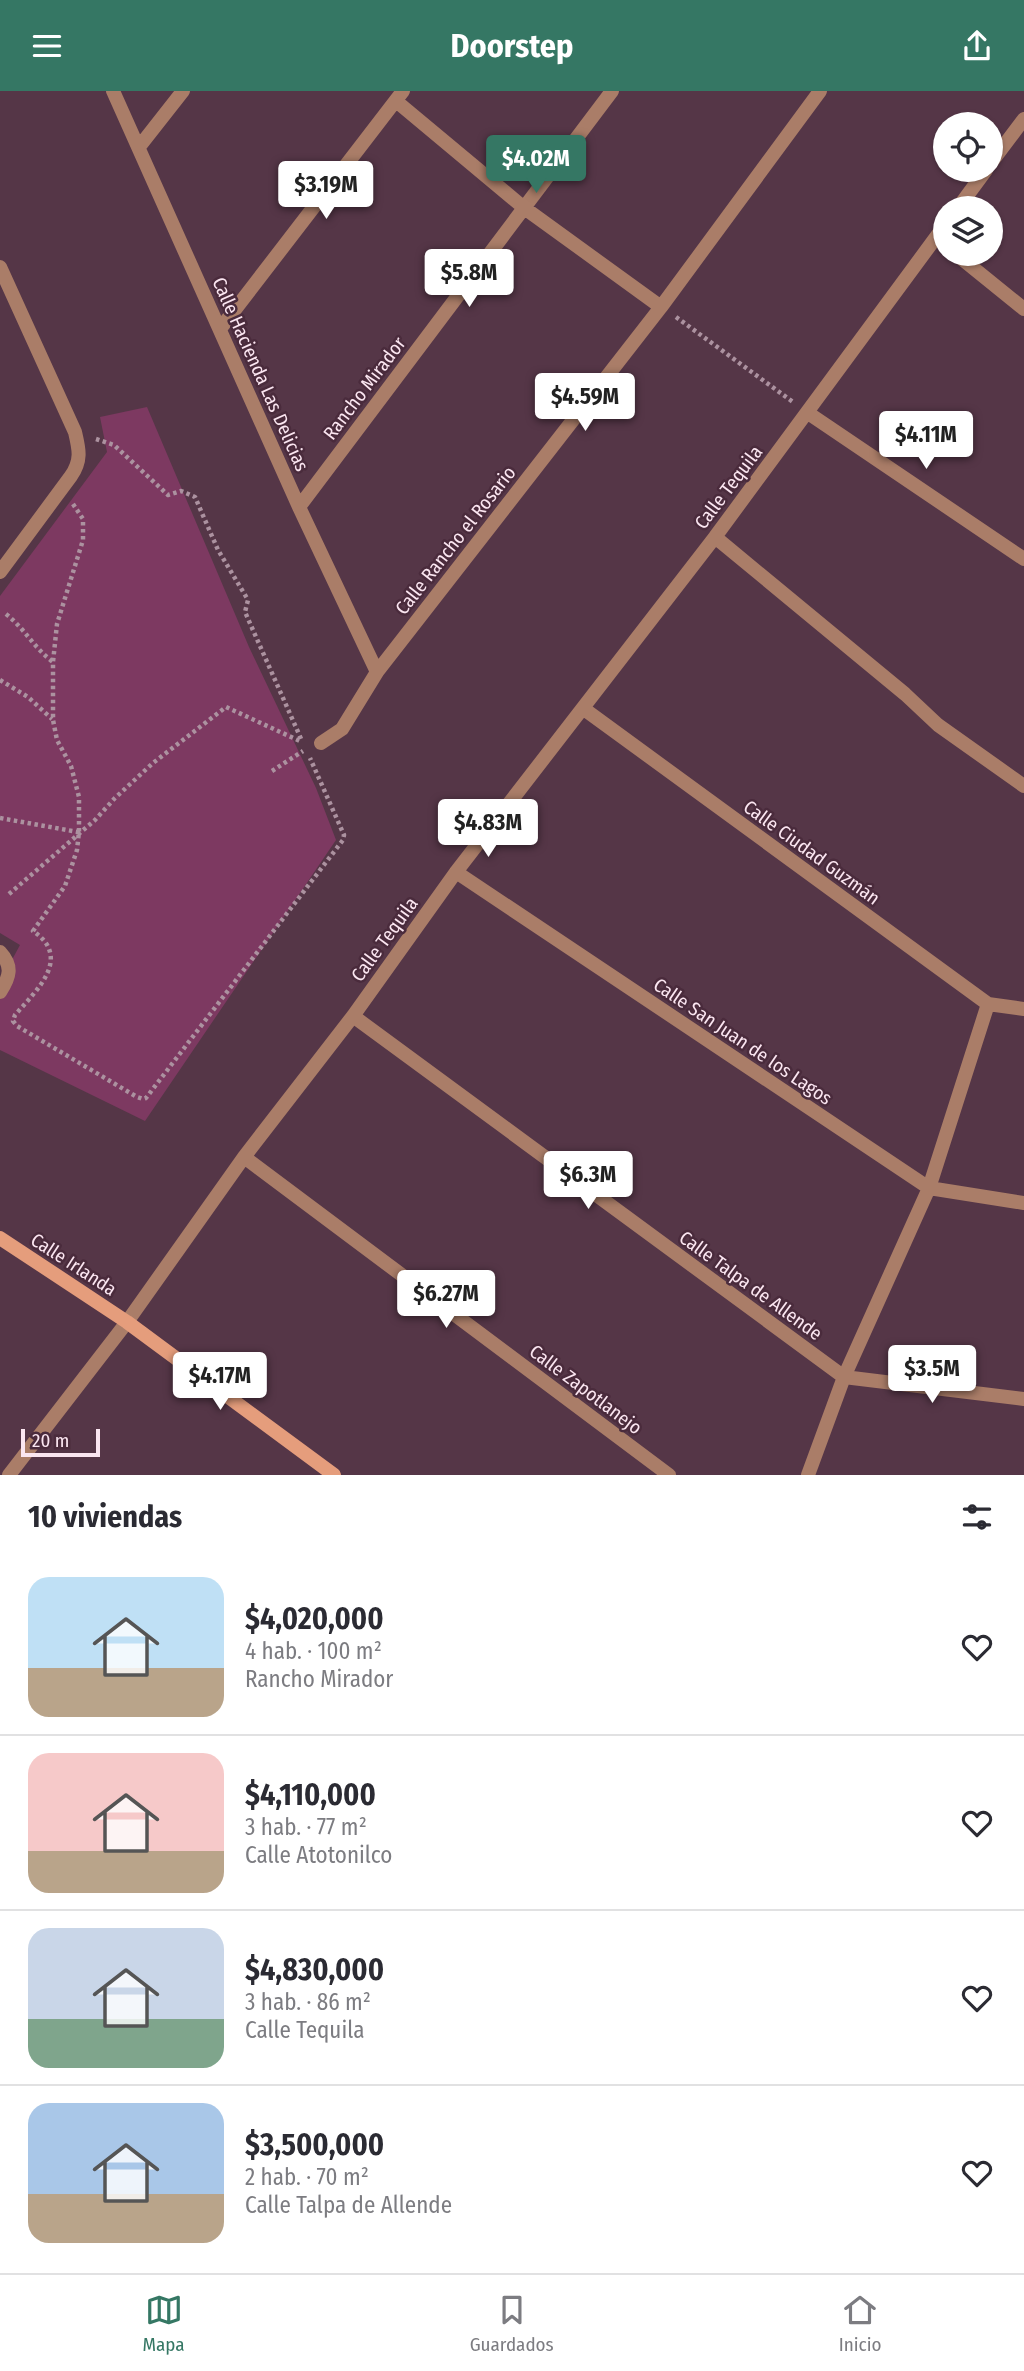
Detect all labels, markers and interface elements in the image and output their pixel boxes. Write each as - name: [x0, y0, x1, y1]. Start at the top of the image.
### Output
- icon: menu: [28, 27, 66, 65]
- text: Doorstep: [451, 27, 573, 65]
- icon: share: [958, 27, 996, 65]
- map controls: [933, 112, 1003, 266]
- button: locate: [933, 112, 1003, 182]
- pin: $4.02M: [479, 135, 593, 195]
- text: $4.02M: [502, 144, 570, 172]
- pin: $3.19M: [269, 162, 383, 221]
- text: $3.19M: [294, 170, 358, 198]
- button: layers: [933, 196, 1003, 266]
- pin: $5.8M: [420, 249, 518, 309]
- text: $5.8M: [441, 258, 497, 286]
- street label: Calle Hacienda Las Delicias: [207, 274, 314, 475]
- street label: Rancho Mirador: [318, 332, 411, 444]
- pin: $4.59M: [528, 373, 642, 433]
- text: $4.59M: [551, 382, 619, 410]
- pin: $4.11M: [869, 411, 983, 471]
- text: $4.11M: [895, 420, 957, 448]
- street label: Calle Tequila: [690, 441, 767, 534]
- street label: Calle Rancho el Rosario: [390, 461, 521, 619]
- street label: Calle Ciudad Guzmán: [739, 795, 884, 910]
- pin: $4.83M: [431, 799, 545, 859]
- text: $4.83M: [454, 808, 522, 836]
- street label: Calle Tequila: [346, 893, 423, 986]
- street label: Calle San Juan de los Lagos: [649, 973, 836, 1110]
- pin: $6.3M: [539, 1151, 637, 1211]
- text: $6.3M: [560, 1160, 616, 1188]
- street label: Calle Talpa de Allende: [675, 1226, 827, 1345]
- street label: Calle Irlanda: [26, 1228, 121, 1301]
- pin: $6.27M: [389, 1271, 503, 1330]
- text: $6.27M: [413, 1279, 479, 1307]
- street label: Calle Zapotlanejo: [525, 1340, 646, 1439]
- pin: $3.5M: [883, 1345, 981, 1405]
- pin: $4.17M: [163, 1353, 277, 1412]
- text: $3.5M: [904, 1354, 960, 1382]
- text: $4.17M: [189, 1361, 251, 1389]
- scale bar: [21, 1426, 100, 1458]
- text: 20 m: [32, 1429, 69, 1452]
- icon: filters: [958, 1498, 996, 1536]
- text: 10 viviendas: [28, 1499, 182, 1535]
- text: $4,020,000: [245, 1601, 384, 1637]
- icon: home: [84, 1605, 168, 1689]
- icon: heart: [958, 1628, 996, 1666]
- text: 4 hab. · 100 m²: [245, 1637, 382, 1665]
- text: Rancho Mirador: [245, 1665, 393, 1693]
- text: $4,110,000: [245, 1777, 376, 1813]
- icon: home: [84, 1781, 168, 1865]
- icon: heart: [958, 1804, 996, 1842]
- text: 3 hab. · 77 m²: [245, 1813, 367, 1841]
- text: Calle Atotonilco: [245, 1841, 392, 1869]
- text: $4,830,000: [245, 1952, 384, 1988]
- icon: home: [84, 1956, 168, 2040]
- icon: heart: [958, 1979, 996, 2017]
- text: 3 hab. · 86 m²: [245, 1988, 371, 2016]
- text: Calle Tequila: [245, 2016, 364, 2044]
- text: $3,500,000: [245, 2127, 384, 2163]
- icon: home: [84, 2131, 168, 2215]
- icon: heart: [958, 2154, 996, 2192]
- text: 2 hab. · 70 m²: [245, 2163, 369, 2191]
- text: Calle Talpa de Allende: [245, 2191, 452, 2219]
- tab: Mapa: [143, 2291, 185, 2356]
- tab: Guardados: [470, 2291, 554, 2356]
- tab: Inicio: [839, 2291, 881, 2356]

